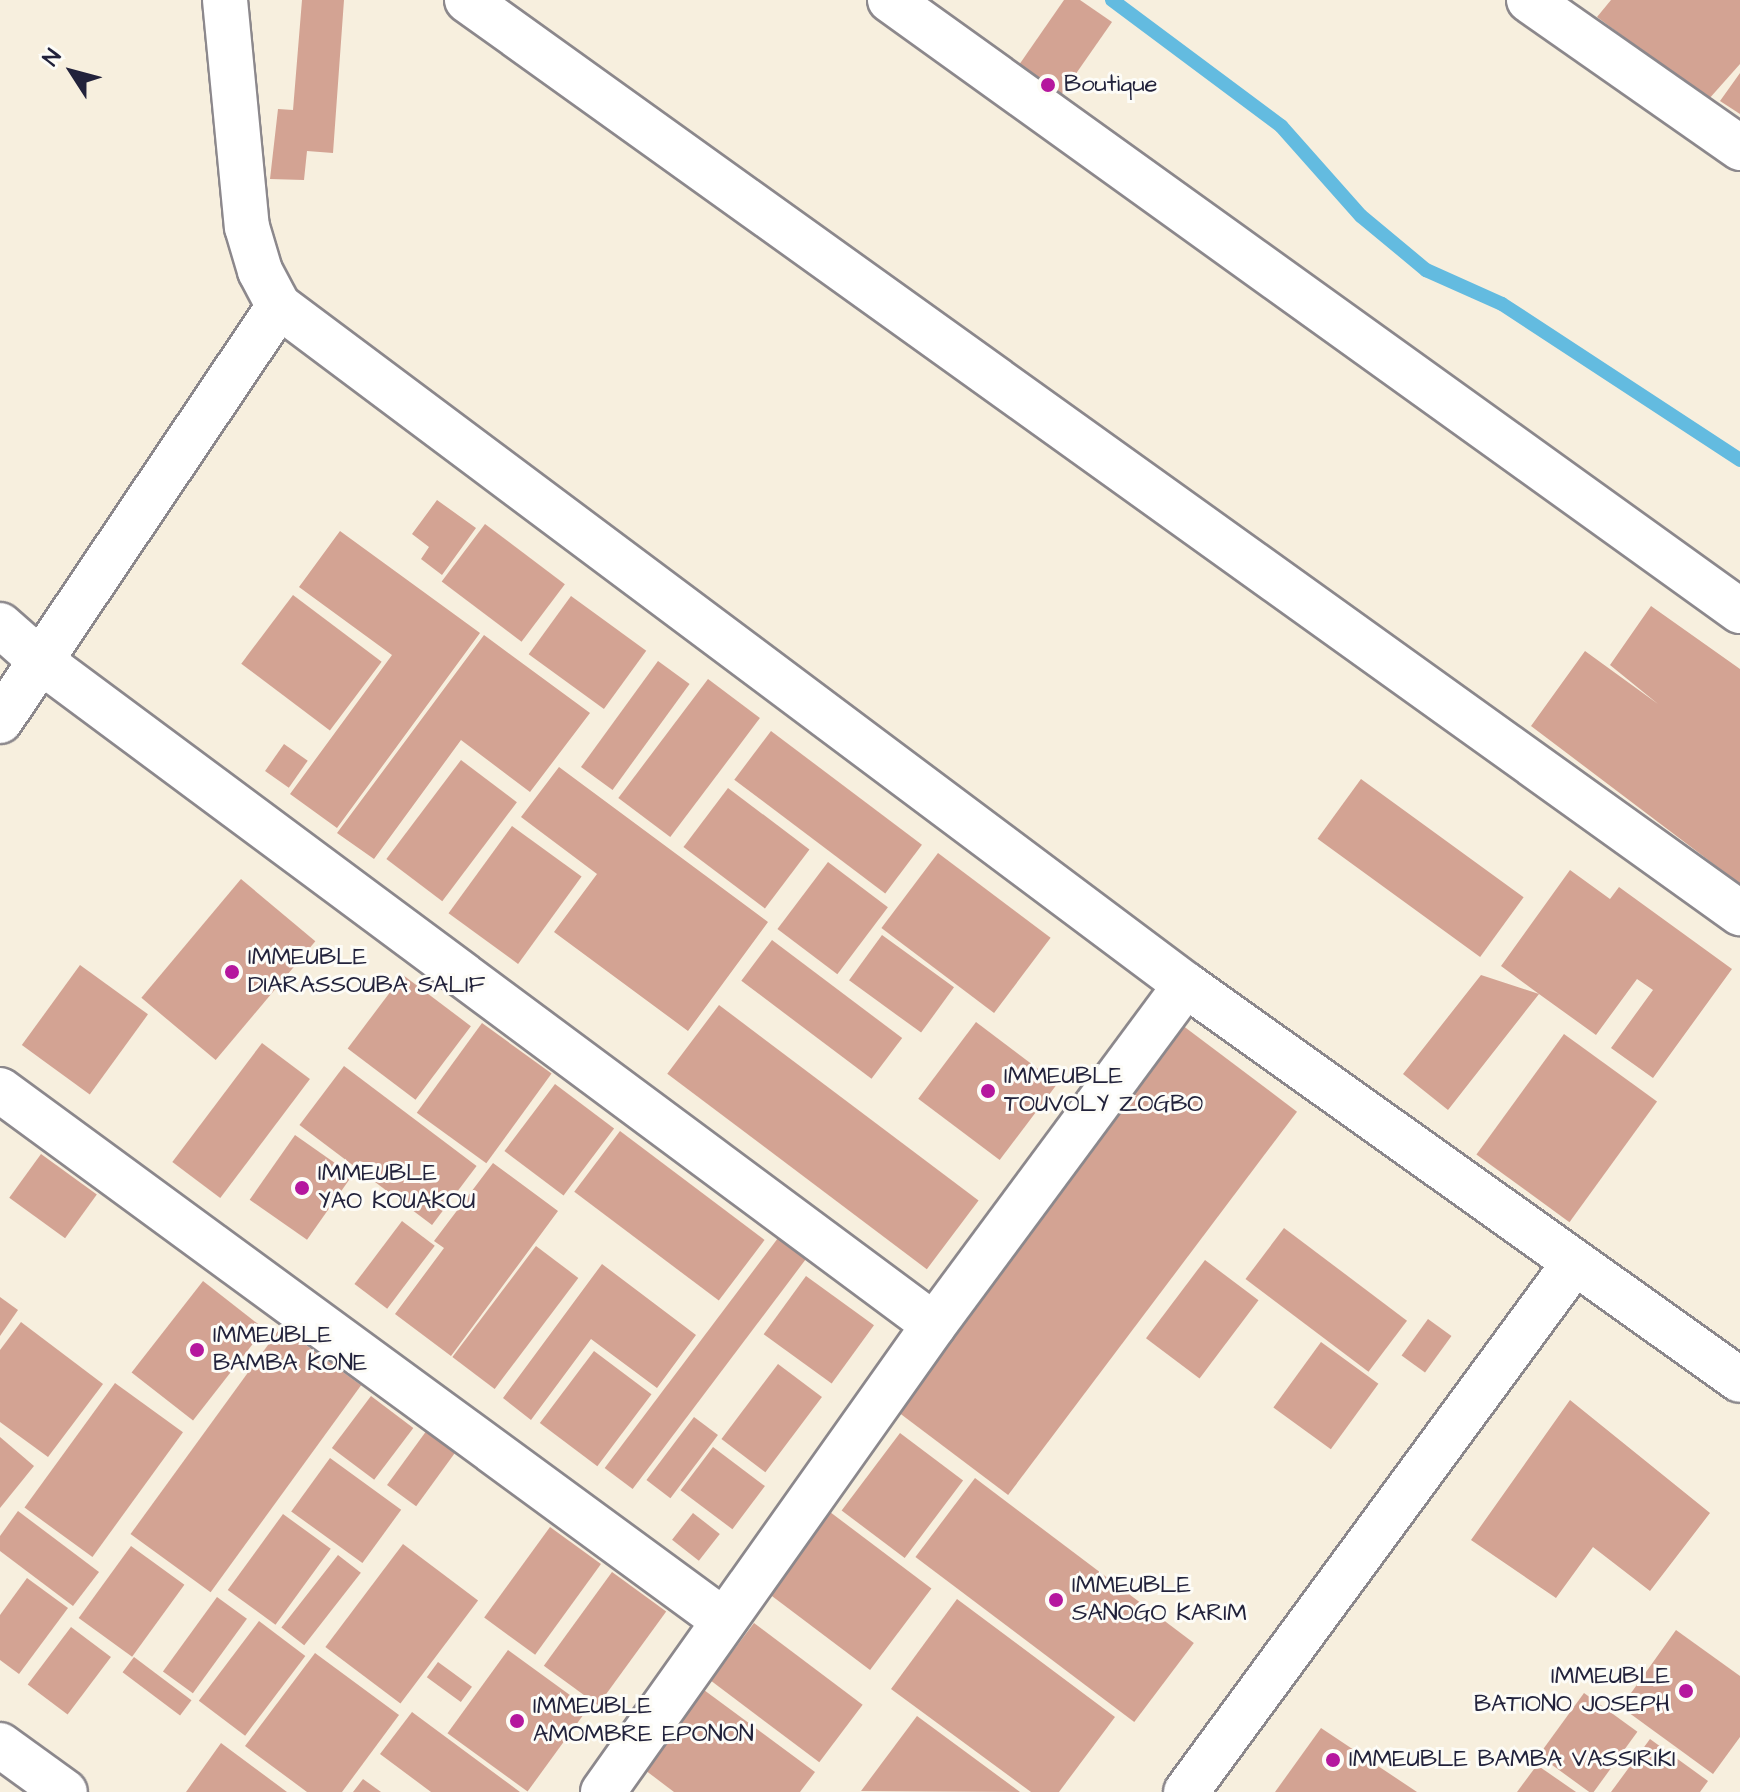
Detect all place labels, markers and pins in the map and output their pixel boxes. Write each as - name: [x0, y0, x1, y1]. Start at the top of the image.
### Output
- place label: Boutique: [1064, 71, 1158, 99]
- marker: Boutique: [1039, 76, 1057, 94]
- place label: IMMEUBLE DIARASSOUBA SALIF: [248, 944, 485, 1000]
- marker: IMMEUBLE DIARASSOUBA SALIF: [223, 963, 241, 981]
- place label: IMMEUBLE TOUVOLY ZOGBO: [1004, 1063, 1203, 1119]
- marker: IMMEUBLE TOUVOLY ZOGBO: [979, 1082, 997, 1100]
- place label: IMMEUBLE YAO KOUAKOU: [318, 1160, 475, 1216]
- marker: IMMEUBLE YAO KOUAKOU: [293, 1179, 311, 1197]
- place label: IMMEUBLE BAMBA KONE: [213, 1322, 367, 1378]
- marker: IMMEUBLE BAMBA KONE: [188, 1341, 206, 1359]
- place label: IMMEUBLE SANOGO KARIM: [1072, 1572, 1247, 1628]
- marker: IMMEUBLE SANOGO KARIM: [1047, 1591, 1065, 1609]
- place label: IMMEUBLE BATIONO JOSEPH: [1474, 1663, 1670, 1719]
- marker: IMMEUBLE BATIONO JOSEPH: [1677, 1682, 1695, 1700]
- place label: IMMEUBLE AMOMBRE EPONON: [533, 1693, 754, 1749]
- marker: IMMEUBLE AMOMBRE EPONON: [508, 1712, 526, 1730]
- place label: IMMEUBLE BAMBA VASSIRIKI: [1349, 1746, 1676, 1774]
- marker: IMMEUBLE BAMBA VASSIRIKI: [1324, 1751, 1342, 1769]

